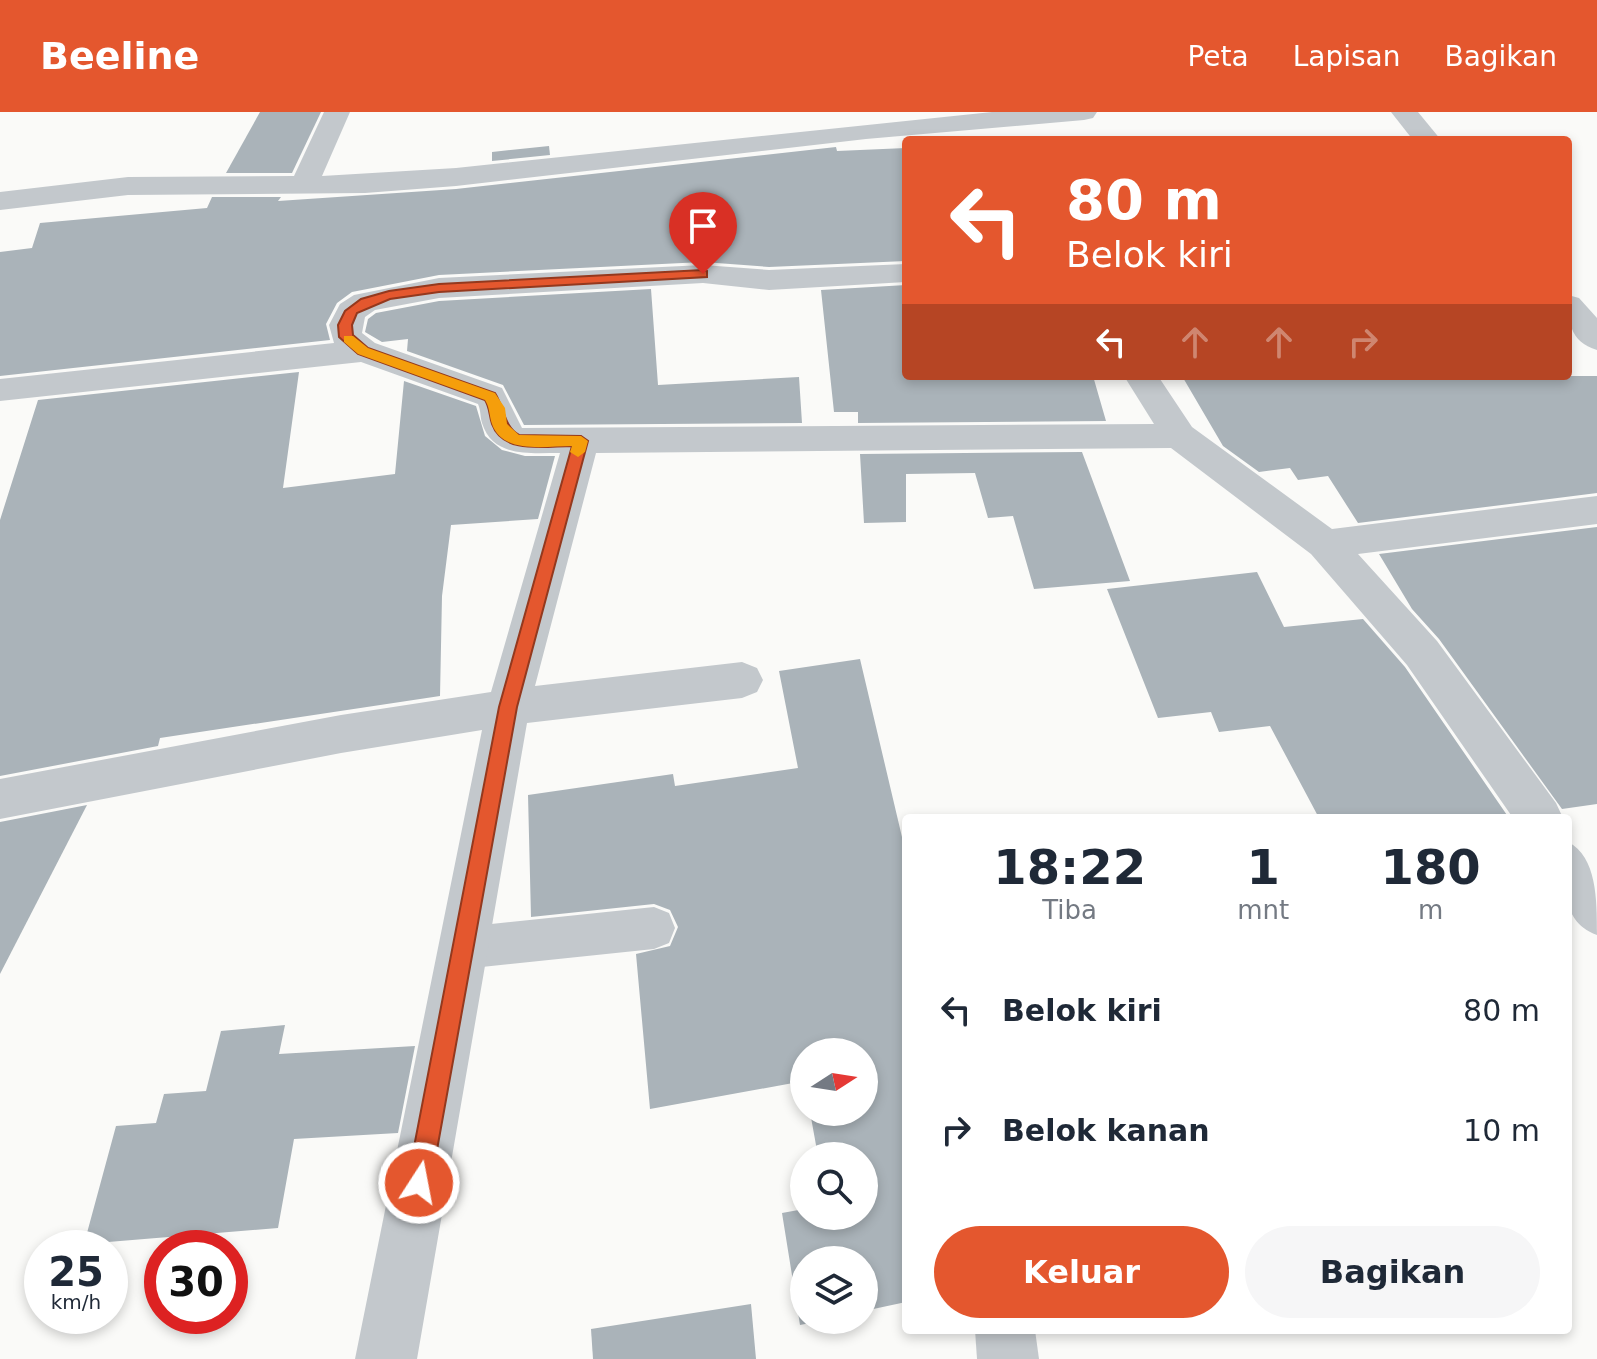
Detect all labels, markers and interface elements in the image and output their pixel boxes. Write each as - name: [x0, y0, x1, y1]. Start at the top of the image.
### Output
- text: Beeline: [40, 34, 199, 78]
- text: Peta: [1187, 40, 1249, 73]
- text: Lapisan: [1293, 40, 1400, 73]
- text: Bagikan: [1444, 40, 1557, 73]
- text: 80 m: [1066, 167, 1222, 232]
- icon: left: [934, 168, 1038, 272]
- pin: [669, 192, 737, 274]
- icon: arrive: [681, 204, 725, 248]
- text: Belok kiri: [1066, 234, 1233, 275]
- icon: left: [1089, 320, 1133, 364]
- icon: ahead: [1173, 320, 1217, 364]
- icon: ahead: [1257, 320, 1301, 364]
- icon: right: [1341, 320, 1385, 364]
- text: 18:22: [993, 839, 1146, 895]
- text: 1: [1247, 839, 1280, 895]
- text: 180: [1381, 839, 1481, 895]
- text: Tiba: [1042, 895, 1097, 925]
- text: mnt: [1237, 895, 1289, 925]
- text: m: [1418, 895, 1443, 925]
- icon: left: [934, 988, 978, 1032]
- text: Belok kiri: [1002, 993, 1162, 1028]
- text: 80 m: [1463, 993, 1540, 1028]
- north arrow: [790, 1038, 878, 1126]
- map controls: [790, 1038, 878, 1334]
- icon: right: [934, 1108, 978, 1152]
- text: Belok kanan: [1002, 1113, 1210, 1148]
- text: 10 m: [1463, 1113, 1540, 1148]
- position arrow: [377, 1141, 461, 1225]
- button: search: [790, 1142, 878, 1230]
- button: Keluar: [934, 1226, 1229, 1318]
- button: Bagikan: [1245, 1226, 1540, 1318]
- speed limit sign: 30: [144, 1230, 248, 1334]
- button: layers: [790, 1246, 878, 1334]
- text: 25: [48, 1249, 104, 1295]
- text: km/h: [51, 1290, 101, 1314]

